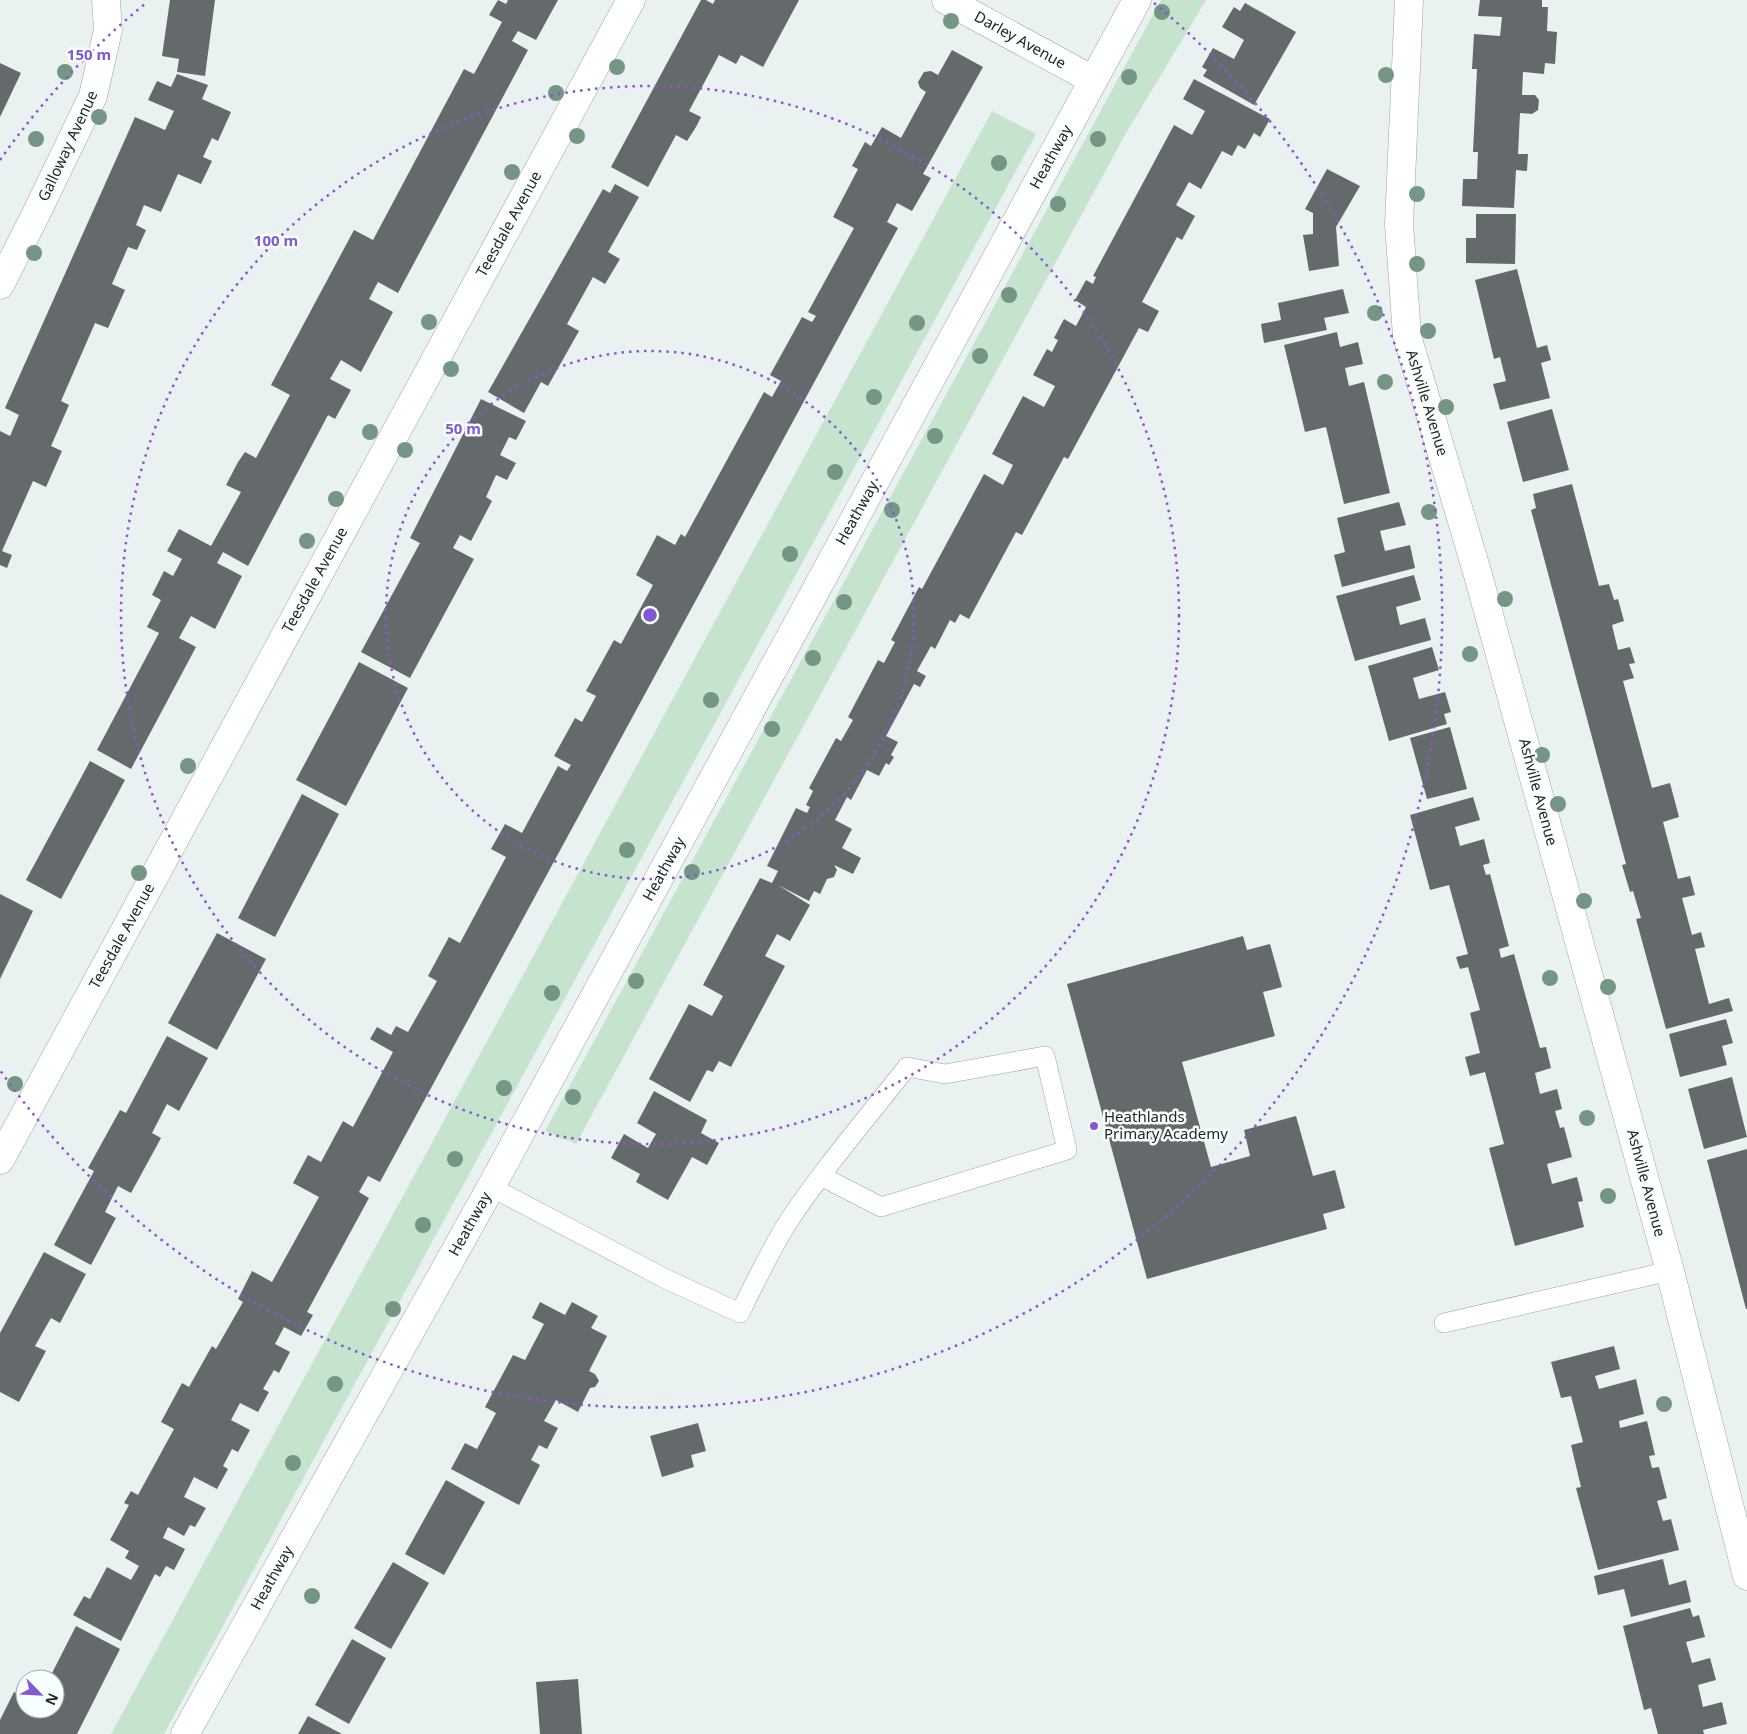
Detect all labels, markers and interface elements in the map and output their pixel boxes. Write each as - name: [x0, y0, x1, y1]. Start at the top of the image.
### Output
- street label: Darley Avenue: [971, 6, 1070, 73]
- text: 150 m: [67, 44, 111, 64]
- street label: Galloway Avenue: [33, 87, 102, 204]
- street label: Heathway: [1024, 121, 1076, 192]
- street label: Teesdale Avenue: [471, 167, 545, 280]
- text: 100 m: [254, 230, 298, 250]
- street label: Ashville Avenue: [1402, 347, 1454, 458]
- text: 50 m: [445, 418, 481, 438]
- street label: Heathway: [830, 477, 882, 548]
- street label: Teesdale Avenue: [277, 523, 351, 636]
- centre of rings: [641, 606, 659, 624]
- street label: Ashville Avenue: [1515, 736, 1563, 848]
- street label: Heathway: [637, 833, 689, 904]
- street label: Teesdale Avenue: [84, 879, 158, 992]
- place label: Heathlands Primary Academy: [1104, 1106, 1228, 1143]
- marker: Heathlands Primary Academy: [1088, 1120, 1100, 1132]
- street label: Ashville Avenue: [1623, 1127, 1671, 1239]
- street label: Heathway: [443, 1188, 495, 1259]
- street label: Heathway: [245, 1542, 297, 1613]
- north arrow: [15, 1669, 65, 1719]
- text: N: [41, 1690, 63, 1709]

